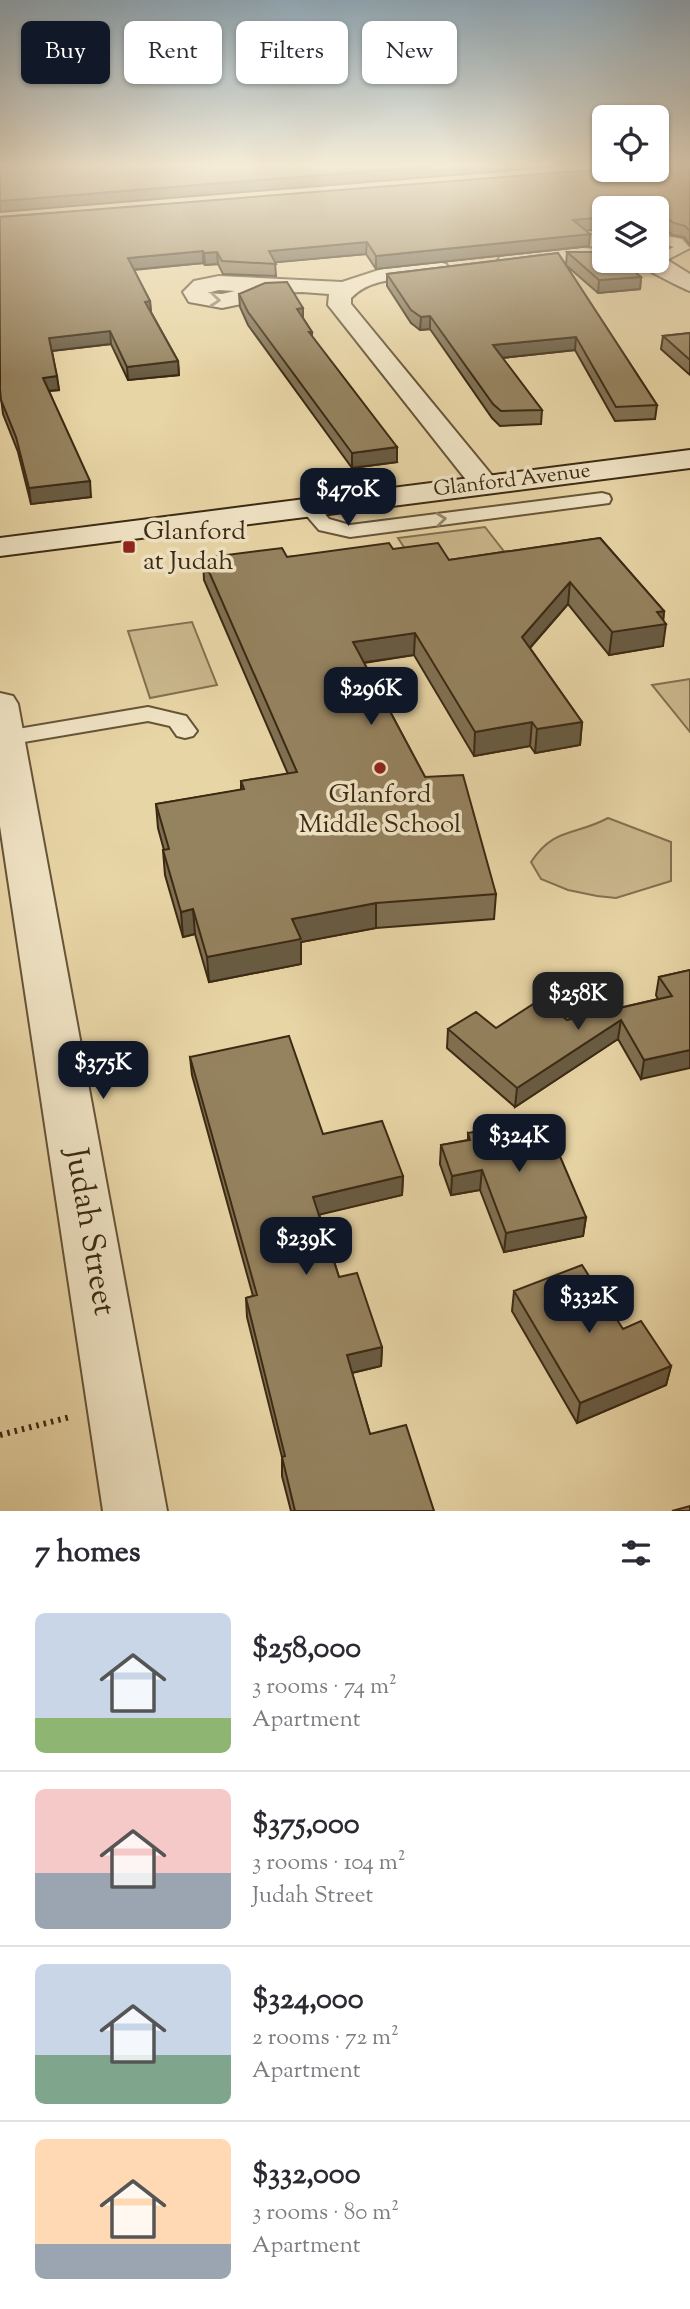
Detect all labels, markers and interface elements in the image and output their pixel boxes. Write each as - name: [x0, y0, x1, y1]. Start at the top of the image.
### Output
- chip: Buy: [21, 21, 110, 84]
- chip: Rent: [124, 21, 222, 84]
- chip: Filters: [236, 21, 348, 84]
- chip: New: [362, 21, 457, 84]
- map controls: [592, 105, 669, 273]
- button: locate: [592, 105, 669, 182]
- button: layers: [592, 196, 669, 273]
- one-way arrow: [210, 292, 221, 307]
- street label: Glanford Avenue: [432, 456, 592, 506]
- pin: $470K: [299, 468, 397, 528]
- text: $470K: [316, 474, 380, 507]
- one-way arrow: [435, 512, 447, 527]
- place label: Glanford at Judah: [143, 514, 246, 581]
- marker: Glanford at Judah: [121, 539, 137, 555]
- pin: $296K: [322, 668, 420, 727]
- text: $296K: [340, 673, 402, 706]
- marker: Glanford Middle School: [372, 760, 388, 776]
- place label: Glanford Middle School: [299, 777, 461, 844]
- pin: $258K: [529, 972, 627, 1032]
- text: $258K: [548, 978, 608, 1011]
- pin: $375K: [54, 1042, 152, 1101]
- text: $375K: [74, 1047, 132, 1080]
- pin: $324K: [470, 1114, 568, 1174]
- text: $324K: [489, 1120, 549, 1153]
- street label: Judah Street: [51, 1143, 126, 1319]
- pin: $239K: [257, 1218, 355, 1277]
- text: $239K: [276, 1223, 336, 1256]
- pin: $332K: [540, 1276, 638, 1335]
- text: $332K: [560, 1281, 618, 1314]
- text: 7 homes: [35, 1532, 140, 1575]
- icon: filters: [617, 1534, 655, 1572]
- text: $258,000: [252, 1628, 361, 1671]
- icon: home: [91, 1641, 175, 1725]
- text: 3 rooms · 74 m²: [252, 1671, 397, 1704]
- text: Apartment: [252, 1704, 361, 1737]
- text: $375,000: [252, 1804, 360, 1847]
- icon: home: [91, 1817, 175, 1901]
- text: 3 rooms · 104 m²: [252, 1847, 406, 1880]
- text: Judah Street: [252, 1880, 373, 1913]
- text: $324,000: [252, 1979, 364, 2022]
- icon: home: [91, 1992, 175, 2076]
- text: 2 rooms · 72 m²: [252, 2022, 399, 2055]
- text: Apartment: [252, 2055, 361, 2088]
- text: $332,000: [252, 2154, 361, 2197]
- icon: home: [91, 2167, 175, 2251]
- text: 3 rooms · 80 m²: [252, 2197, 399, 2230]
- text: Apartment: [252, 2230, 361, 2263]

